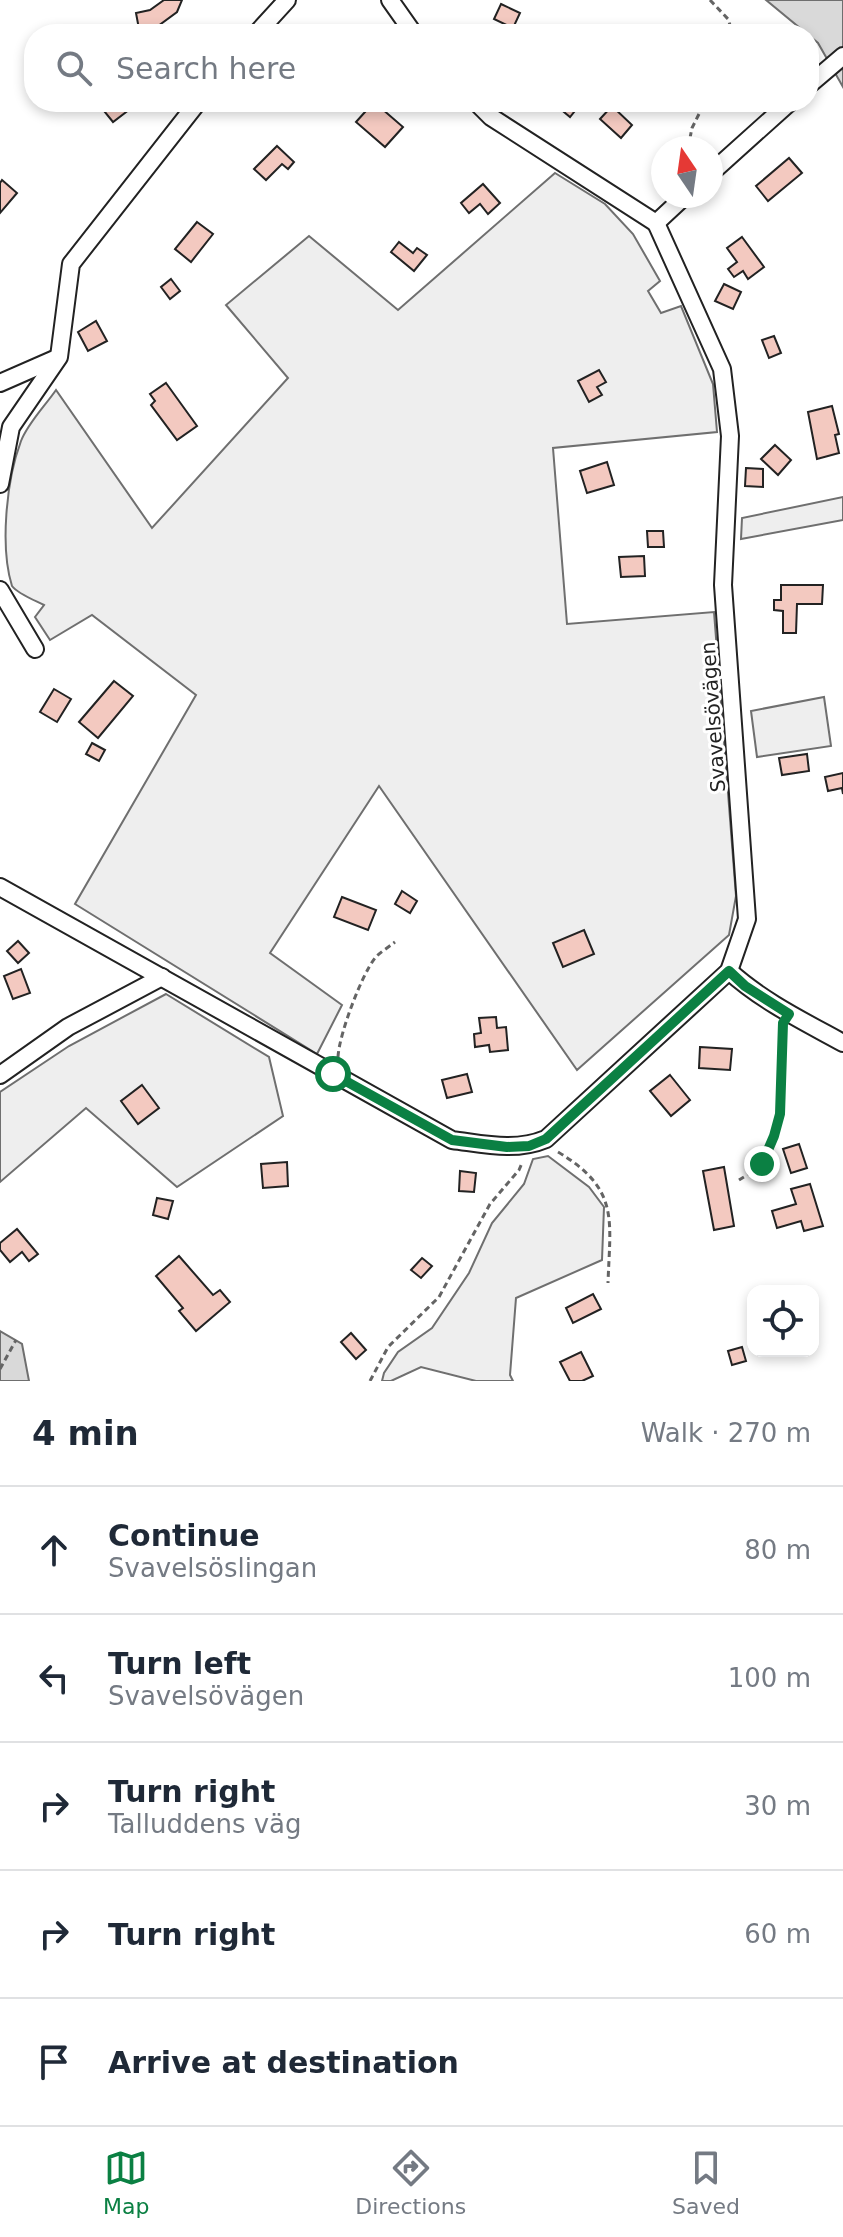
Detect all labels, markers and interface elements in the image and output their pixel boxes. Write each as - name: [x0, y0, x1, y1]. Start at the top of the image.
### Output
- search box: [24, 24, 819, 112]
- icon: search: [52, 46, 96, 90]
- text: Search here: [116, 51, 296, 86]
- north arrow: [651, 136, 723, 208]
- street label: Svavelsövägen: [696, 641, 730, 793]
- route start: [315, 1056, 351, 1092]
- route end: [744, 1146, 780, 1182]
- map controls: [747, 1285, 819, 1357]
- button: locate: [747, 1285, 819, 1357]
- text: 4 min: [32, 1413, 139, 1453]
- text: Walk · 270 m: [641, 1418, 811, 1448]
- text: Continue: [108, 1518, 260, 1553]
- icon: ahead: [32, 1528, 76, 1572]
- text: 80 m: [744, 1535, 811, 1565]
- text: Svavelsöslingan: [108, 1553, 317, 1583]
- text: Turn left: [108, 1646, 251, 1681]
- icon: left: [32, 1656, 76, 1700]
- text: 100 m: [728, 1663, 811, 1693]
- text: Svavelsövägen: [108, 1681, 304, 1711]
- text: Turn right: [108, 1774, 275, 1809]
- icon: right: [32, 1784, 76, 1828]
- text: 30 m: [744, 1791, 811, 1821]
- text: Talluddens väg: [108, 1809, 302, 1839]
- icon: right: [32, 1912, 76, 1956]
- text: Turn right: [108, 1917, 275, 1952]
- text: 60 m: [744, 1919, 811, 1949]
- icon: arrive: [32, 2040, 76, 2084]
- text: Arrive at destination: [108, 2045, 459, 2080]
- tab: Map: [103, 2146, 149, 2219]
- tab: Directions: [355, 2146, 466, 2219]
- tab: Saved: [672, 2146, 740, 2219]

